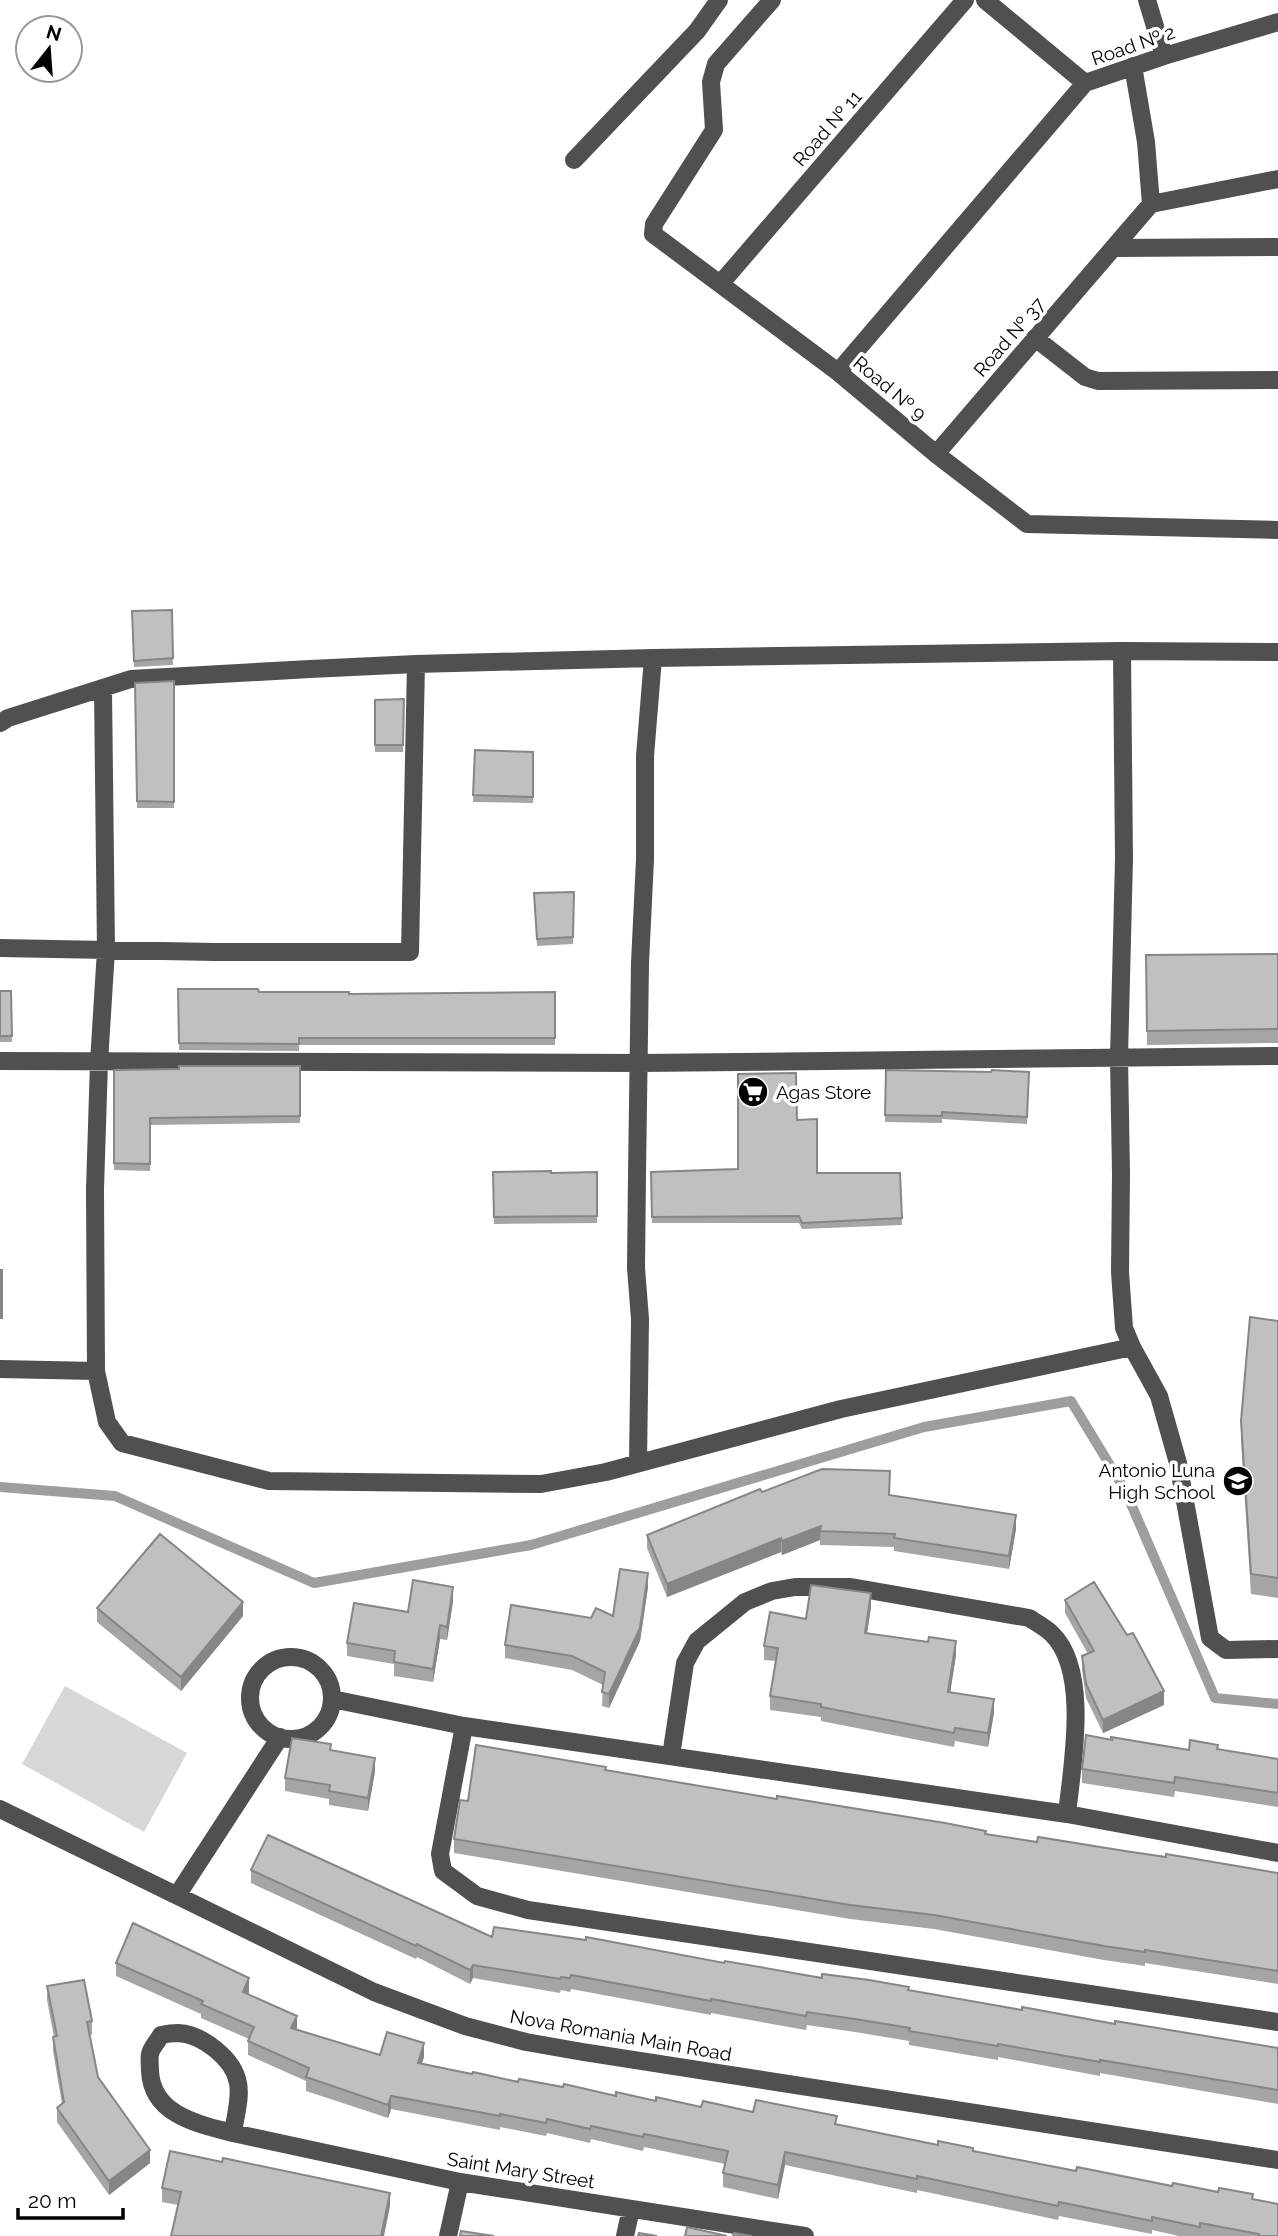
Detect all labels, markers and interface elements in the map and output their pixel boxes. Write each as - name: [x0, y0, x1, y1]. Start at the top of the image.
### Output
- north arrow: [14, 14, 84, 84]
- text: N: [44, 20, 64, 45]
- street label: Road № 2: [1088, 20, 1178, 70]
- street label: Road № 11: [788, 86, 866, 170]
- street label: Road № 37: [969, 293, 1049, 381]
- street label: Road № 9: [849, 351, 931, 425]
- supermarket icon: Agas Store: [736, 1075, 770, 1109]
- place label: Agas Store: [776, 1081, 871, 1103]
- place label: Antonio Luna High School: [1099, 1459, 1216, 1503]
- school or university icon: Antonio Luna High School: [1221, 1464, 1255, 1498]
- street label: Nova Romania Main Road: [508, 2005, 734, 2065]
- street label: Saint Mary Street: [446, 2147, 597, 2193]
- scale bar: [18, 2176, 122, 2220]
- text: 20 m: [28, 2188, 76, 2213]

